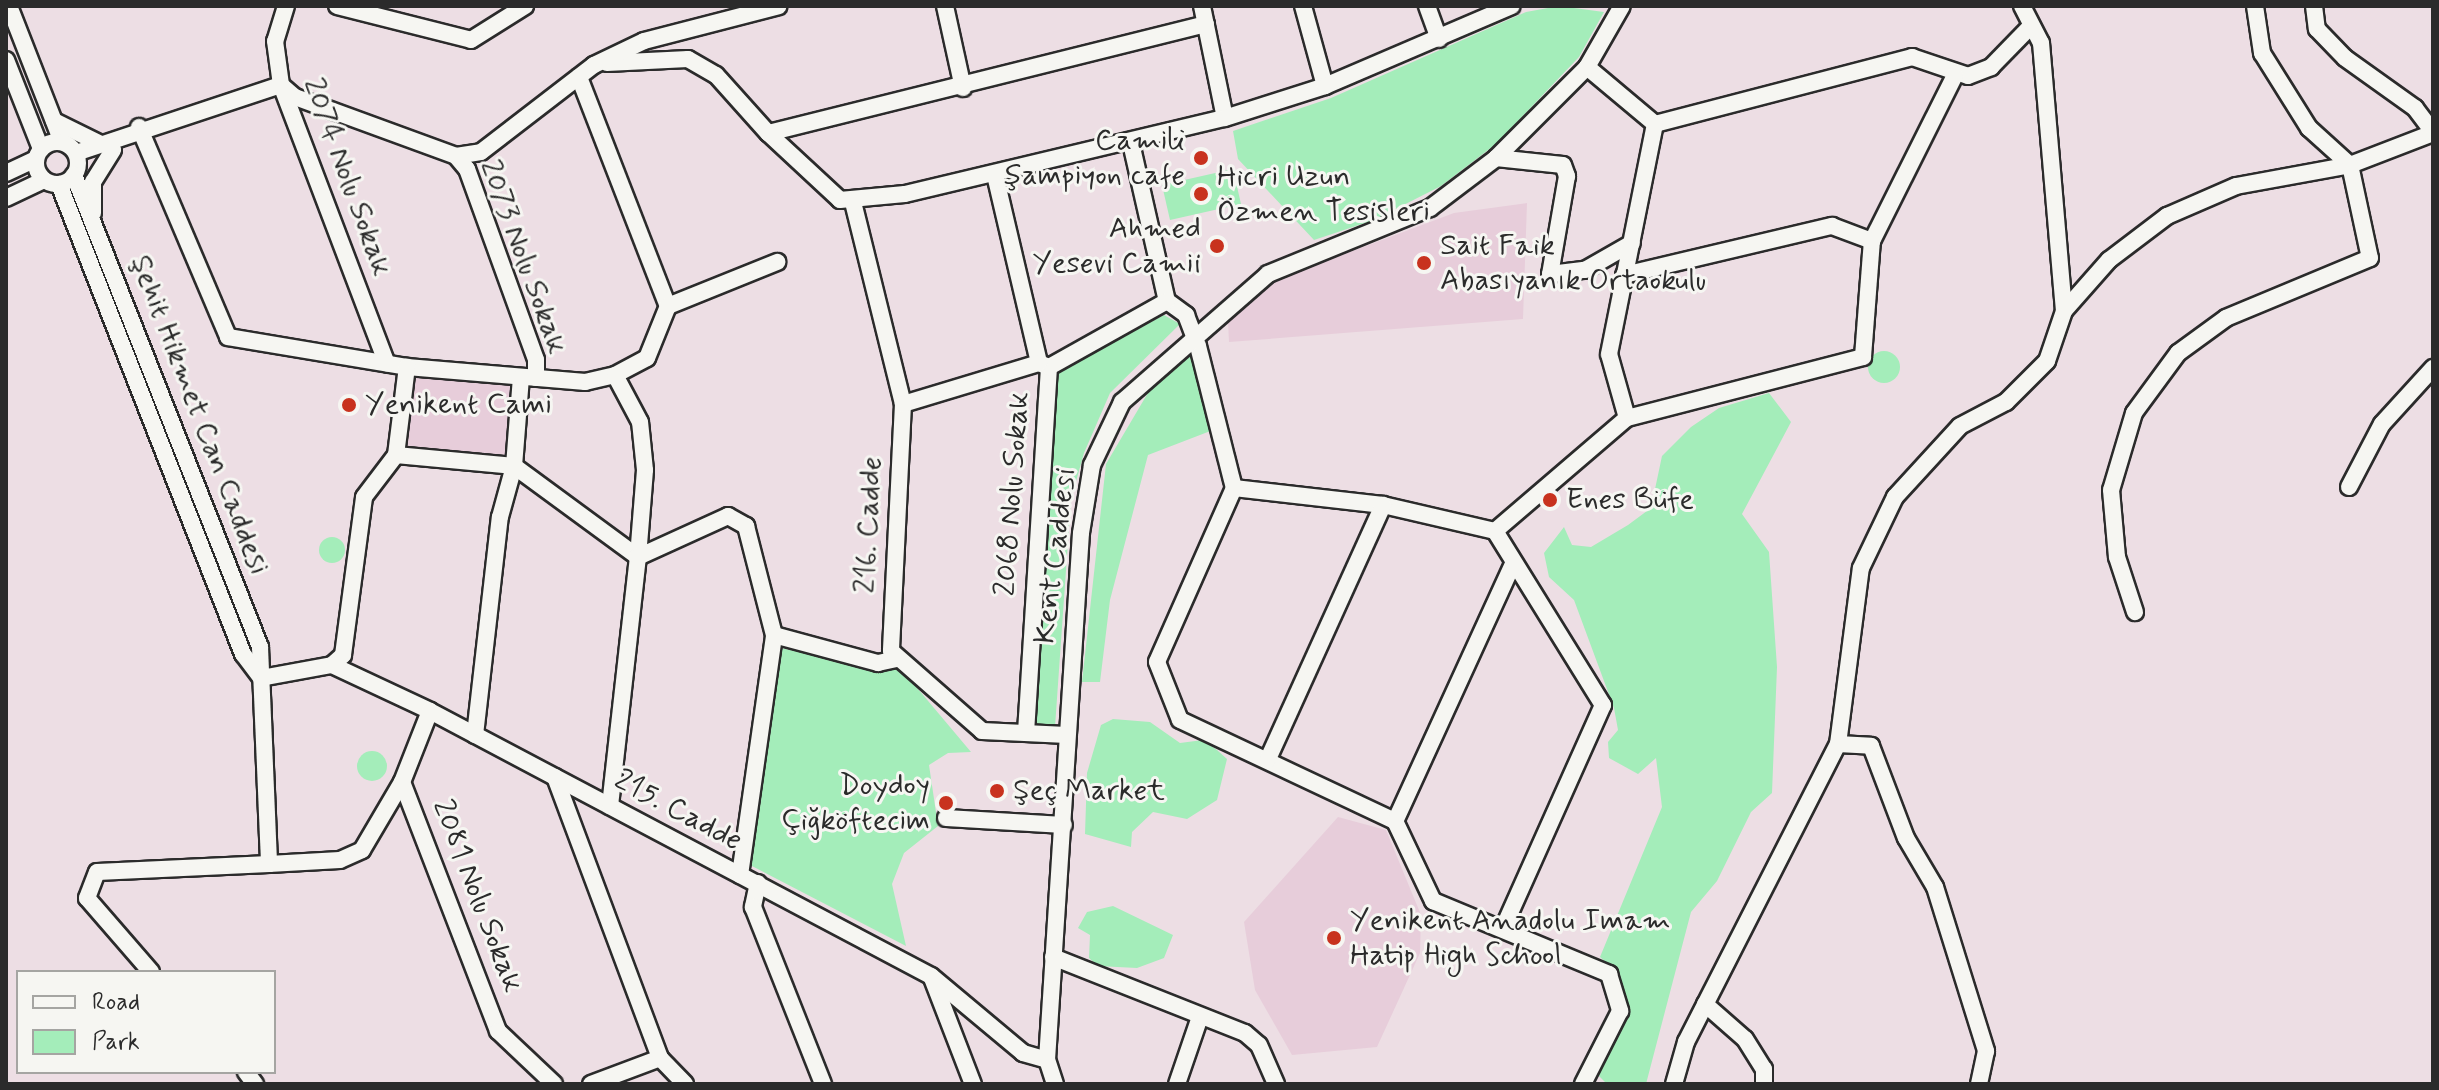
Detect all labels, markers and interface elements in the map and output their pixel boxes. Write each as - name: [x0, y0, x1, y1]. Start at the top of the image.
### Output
- street label: 2074 Nolu Sokak: [295, 73, 399, 281]
- place label: Camili şampiyon cafe: [1004, 123, 1185, 194]
- marker: Camili şampiyon cafe: [1192, 149, 1210, 167]
- street label: 2073 Nolu Sokak: [471, 155, 575, 359]
- place label: Hicri Uzun Özmen Tesisleri: [1217, 159, 1425, 230]
- marker: Hicri Uzun Özmen Tesisleri: [1192, 185, 1210, 203]
- place label: Ahmed Yesevi Camii: [1032, 211, 1201, 282]
- place label: Sait Faik Abasıyanık Ortaokulu: [1440, 228, 1705, 298]
- marker: Ahmed Yesevi Camii: [1208, 237, 1226, 255]
- street label: Şehit Hikmet Can Caddesi: [119, 245, 279, 585]
- marker: Sait Faik Abasıyanık Ortaokulu: [1415, 254, 1433, 272]
- place label: Yenikent Cami: [365, 387, 559, 423]
- street label: 2068 Nolu Sokak: [988, 391, 1038, 597]
- marker: Yenikent Cami: [340, 396, 358, 414]
- street label: 216. Cadde: [847, 456, 891, 594]
- street label: Kent Caddesi: [1027, 466, 1085, 646]
- place label: Enes Büfe: [1566, 482, 1693, 518]
- marker: Enes Büfe: [1541, 491, 1559, 509]
- street label: 215. Cadde: [608, 762, 748, 860]
- place label: Doydoy Çiğköftecim: [781, 768, 930, 838]
- place label: Şeç Market: [1013, 773, 1165, 809]
- marker: Şeç Market: [988, 782, 1006, 800]
- marker: Doydoy Çiğköftecim: [937, 794, 955, 812]
- street label: 2081 Nolu Sokak: [424, 795, 530, 997]
- place label: Yenikent Anadolu Imam Hatip High School: [1350, 903, 1658, 974]
- marker: Yenikent Anadolu Imam Hatip High School: [1325, 929, 1343, 947]
- legend: [16, 970, 276, 1074]
- text: Road: [92, 987, 140, 1018]
- text: Park: [92, 1027, 140, 1058]

